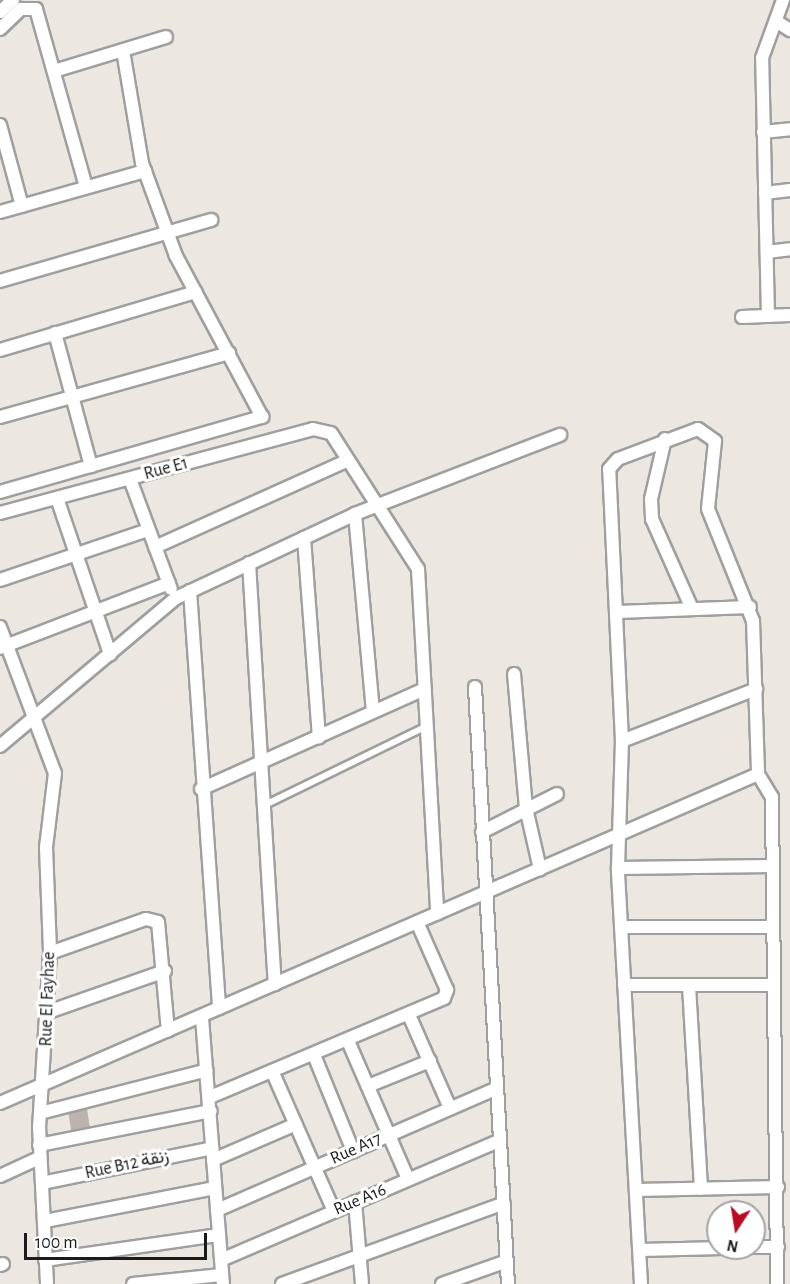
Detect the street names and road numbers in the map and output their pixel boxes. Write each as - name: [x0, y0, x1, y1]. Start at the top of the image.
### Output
- street label: Rue E1: [142, 453, 190, 485]
- street label: Rue El Fayhae: [36, 951, 60, 1047]
- street label: Rue A17: [327, 1128, 385, 1170]
- street label: Rue B12 زنقة: [83, 1146, 171, 1184]
- street label: Rue A16: [330, 1179, 390, 1221]

